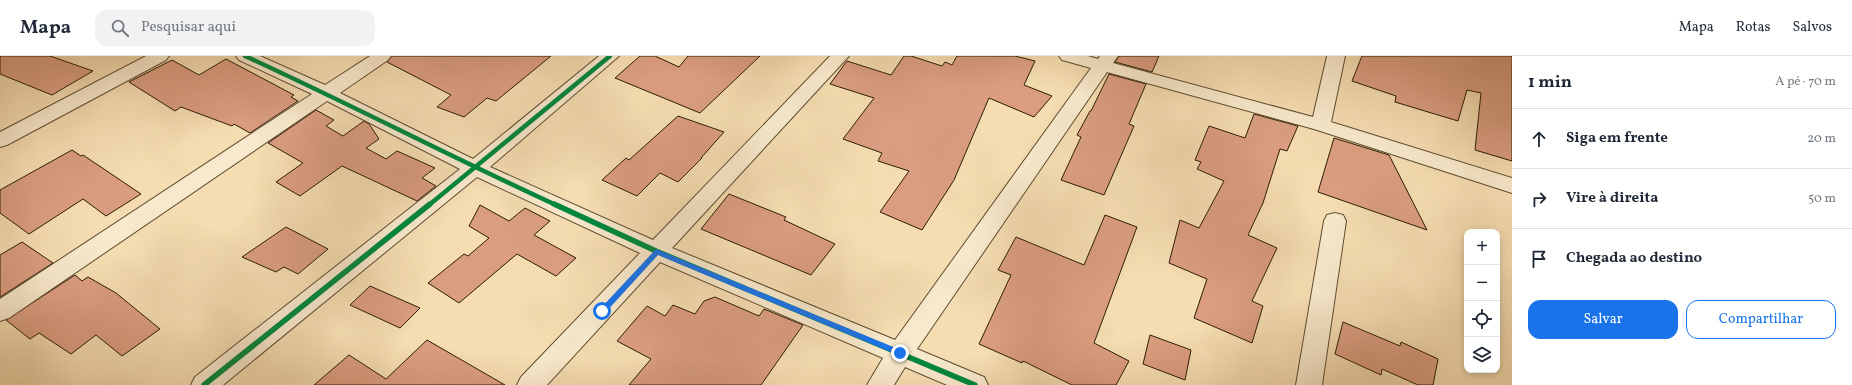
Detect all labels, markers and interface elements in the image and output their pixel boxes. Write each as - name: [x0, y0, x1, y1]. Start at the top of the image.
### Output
- search box: [95, 10, 375, 46]
- text: Mapa: [20, 15, 71, 41]
- icon: search: [109, 17, 131, 39]
- text: Pesquisar aqui: [141, 17, 236, 38]
- text: Mapa: [1679, 18, 1714, 37]
- text: Rotas: [1736, 18, 1770, 37]
- text: Salvos: [1792, 18, 1832, 37]
- text: 1 min: [1528, 71, 1572, 94]
- text: A pé · 70 m: [1775, 73, 1836, 91]
- icon: ahead: [1528, 128, 1550, 150]
- text: Siga em frente: [1566, 128, 1668, 149]
- text: 20 m: [1807, 130, 1836, 148]
- icon: right: [1528, 188, 1550, 210]
- text: Vire à direita: [1566, 188, 1658, 209]
- text: 50 m: [1808, 190, 1836, 208]
- map controls: [1464, 229, 1500, 373]
- button: +: [1464, 229, 1500, 265]
- icon: arrive: [1528, 248, 1550, 270]
- text: Chegada ao destino: [1566, 248, 1702, 269]
- button: −: [1464, 265, 1500, 301]
- button: Salvar: [1528, 300, 1678, 339]
- button: Compartilhar: [1686, 300, 1836, 339]
- button: locate: [1464, 301, 1500, 337]
- route start: [593, 302, 611, 320]
- button: layers: [1464, 337, 1500, 373]
- route end: [891, 344, 909, 362]

